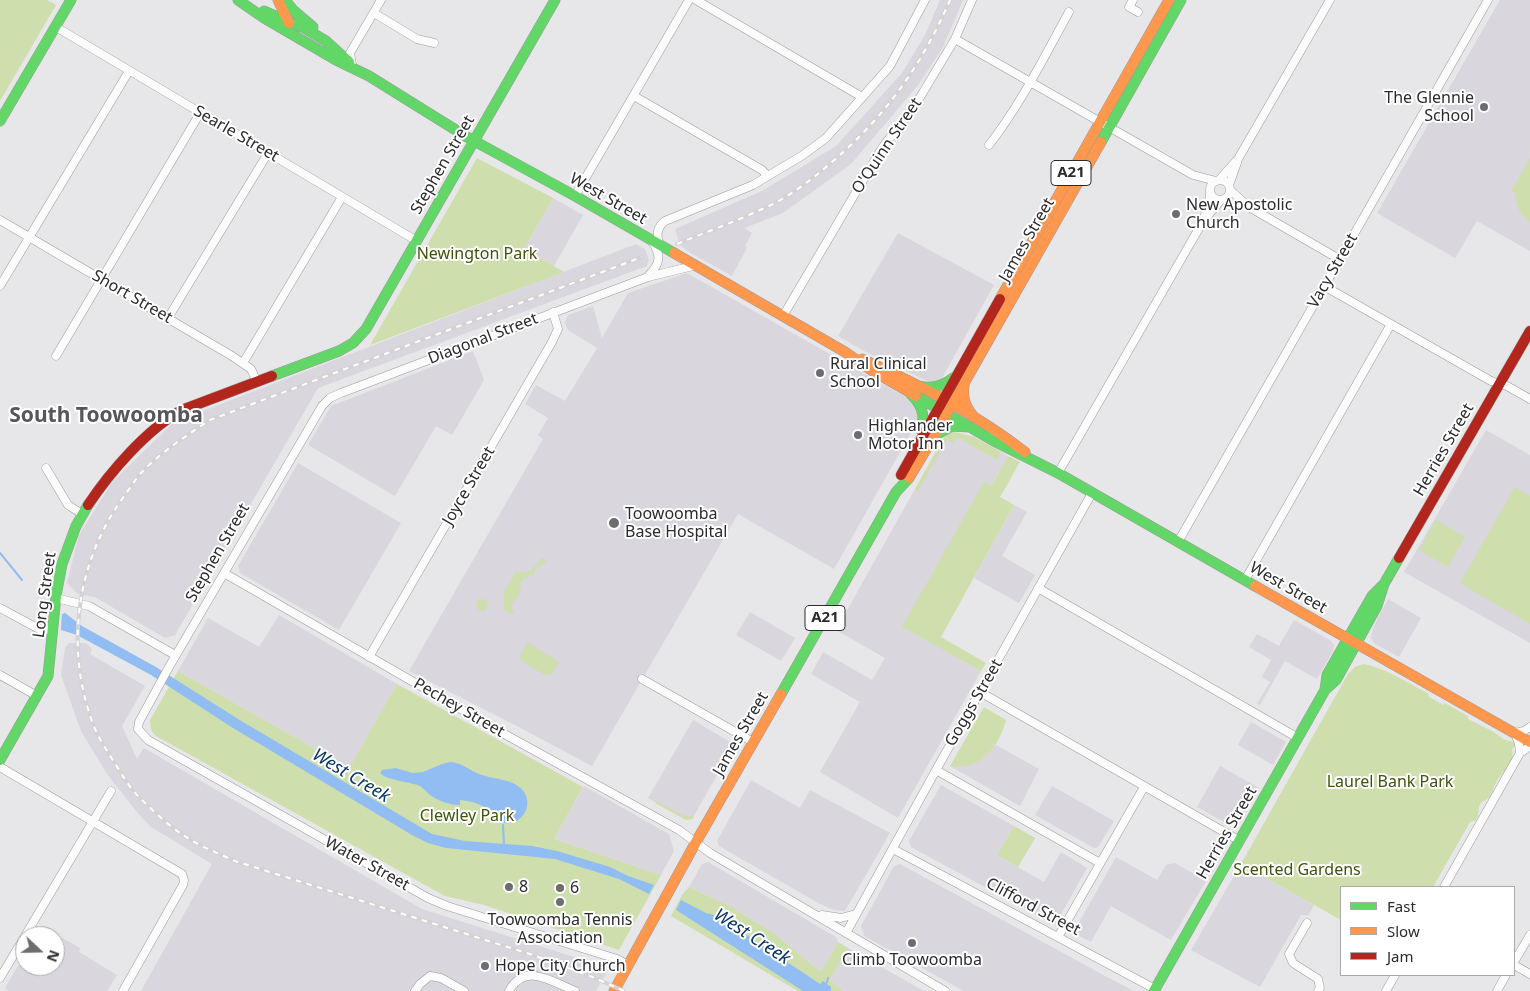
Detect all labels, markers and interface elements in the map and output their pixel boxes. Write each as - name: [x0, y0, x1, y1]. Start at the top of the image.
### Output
- place label: The Glennie School: [1384, 88, 1474, 126]
- street label: O'Quinn Street: [848, 95, 926, 197]
- marker: The Glennie School: [1478, 101, 1490, 113]
- street label: Searle Street: [190, 102, 282, 166]
- street label: Stephen Street: [407, 112, 479, 218]
- road number: A21: [1051, 160, 1091, 186]
- street label: West Street: [566, 169, 650, 229]
- street label: James Street: [995, 195, 1059, 285]
- place label: New Apostolic Church: [1186, 195, 1292, 233]
- marker: New Apostolic Church: [1170, 208, 1182, 220]
- street label: Vacy Street: [1304, 230, 1362, 312]
- park label: Newington Park: [417, 244, 537, 264]
- street label: Short Street: [88, 266, 176, 328]
- street label: Diagonal Street: [425, 309, 541, 369]
- place label: Rural Clinical School: [830, 354, 927, 392]
- marker: Rural Clinical School: [814, 367, 826, 379]
- street label: Herries Street: [1410, 400, 1478, 500]
- district label: South Toowoomba: [9, 403, 203, 429]
- place label: Highlander Motor Inn: [868, 416, 952, 454]
- marker: Highlander Motor Inn: [852, 429, 864, 441]
- street label: Joyce Street: [439, 443, 499, 529]
- street label: Stephen Street: [182, 500, 254, 606]
- place label: Toowoomba Base Hospital: [625, 504, 727, 542]
- marker: Toowoomba Base Hospital: [607, 516, 621, 530]
- street label: Long Street: [29, 551, 61, 639]
- street label: West Street: [1246, 558, 1330, 618]
- road number: A21: [805, 606, 845, 630]
- street label: Goggs Street: [941, 656, 1007, 750]
- street label: Pechey Street: [410, 674, 508, 742]
- street label: James Street: [709, 689, 773, 779]
- water label: West Creek: [308, 744, 394, 808]
- park label: Laurel Bank Park: [1327, 772, 1453, 792]
- street label: Herries Street: [1193, 783, 1261, 883]
- park label: Clewley Park: [420, 806, 514, 826]
- street label: Water Street: [321, 833, 413, 895]
- park label: Scented Gardens: [1233, 860, 1361, 880]
- street label: Clifford Street: [983, 874, 1083, 940]
- place label: 8: [519, 877, 528, 897]
- place label: 6: [570, 878, 579, 898]
- marker: 8: [503, 881, 515, 893]
- marker: 6: [554, 882, 566, 894]
- legend: [1340, 886, 1515, 976]
- marker: Toowoomba Tennis Association: [554, 896, 566, 908]
- text: Fast: [1387, 896, 1416, 916]
- water label: West Creek: [710, 904, 794, 970]
- place label: Toowoomba Tennis Association: [487, 910, 633, 948]
- text: Slow: [1387, 921, 1420, 941]
- north arrow: [15, 926, 65, 976]
- marker: Climb Toowoomba: [906, 937, 918, 949]
- text: Jam: [1387, 946, 1414, 966]
- text: N: [43, 947, 64, 965]
- place label: Climb Toowoomba: [842, 950, 982, 970]
- place label: Hope City Church: [495, 956, 626, 976]
- marker: Hope City Church: [479, 960, 491, 972]

